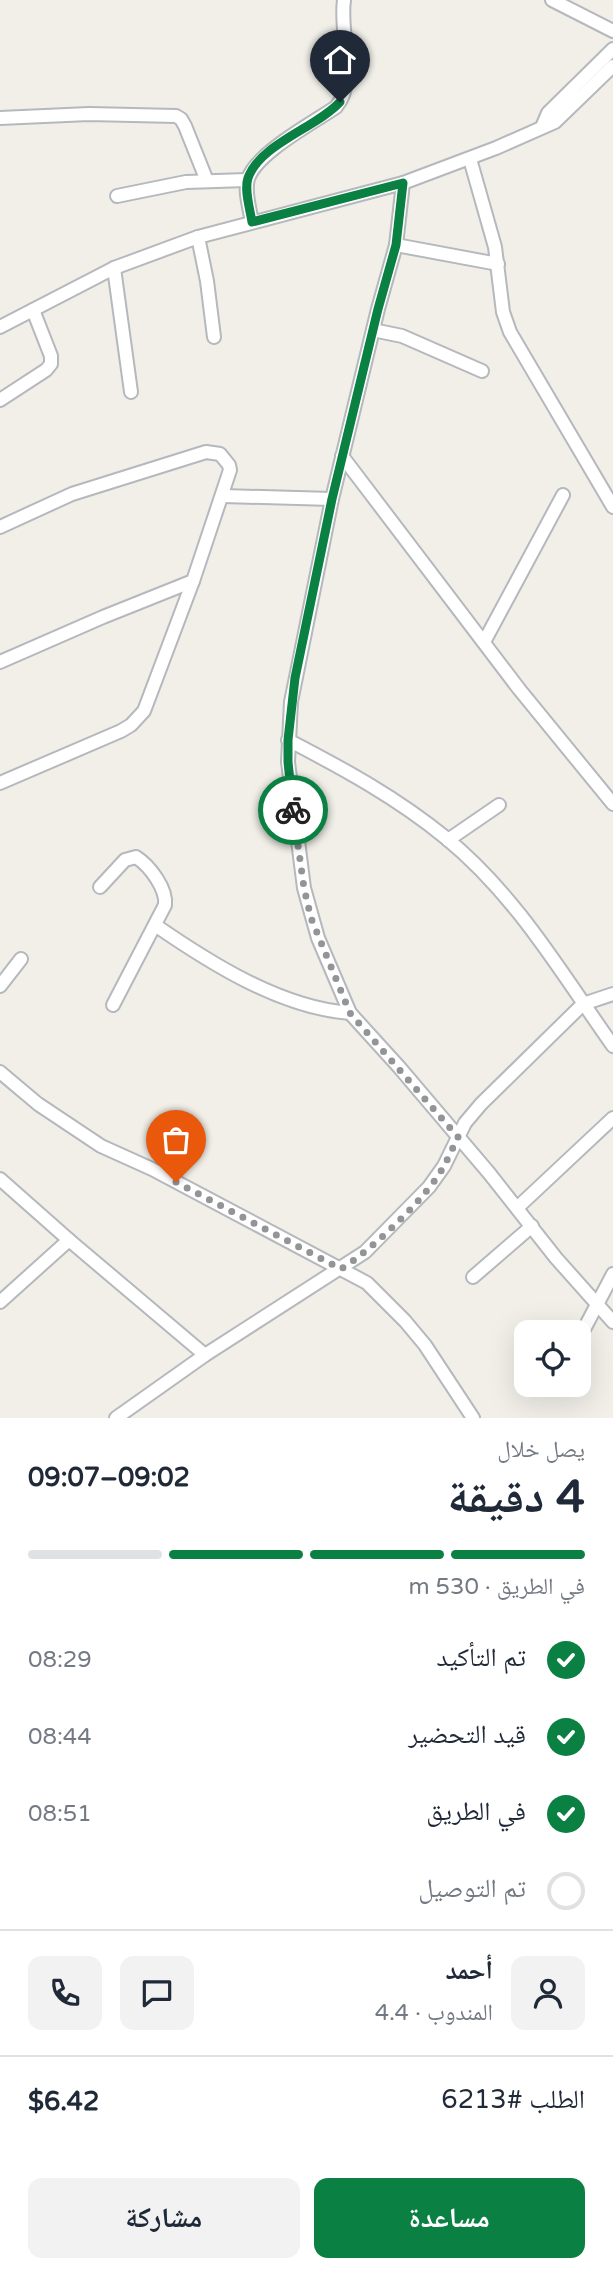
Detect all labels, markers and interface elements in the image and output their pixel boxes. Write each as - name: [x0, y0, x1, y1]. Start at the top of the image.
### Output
- pin: [310, 30, 370, 102]
- icon: home: [321, 41, 359, 79]
- courier: [258, 775, 328, 845]
- icon: bike: [274, 791, 312, 829]
- pin: [146, 1110, 206, 1182]
- icon: bag: [157, 1121, 195, 1159]
- map controls: [514, 1320, 591, 1397]
- button: locate: [514, 1320, 591, 1397]
- text: يصل خلال: [497, 1436, 585, 1464]
- text: 09:02–09:07: [28, 1462, 190, 1493]
- text: 4 دقيقة: [448, 1470, 585, 1525]
- text: في الطريق · 530 m: [408, 1573, 585, 1601]
- icon: check: [547, 1641, 585, 1679]
- text: تم التأكيد: [436, 1642, 526, 1673]
- text: 08:29: [28, 1646, 92, 1674]
- icon: check: [547, 1718, 585, 1756]
- text: قيد التحضير: [408, 1719, 526, 1750]
- text: 08:44: [28, 1723, 92, 1751]
- icon: check: [547, 1795, 585, 1833]
- text: في الطريق: [426, 1796, 526, 1827]
- text: 08:51: [28, 1800, 92, 1828]
- text: تم التوصيل: [418, 1873, 526, 1904]
- text: أحمد: [445, 1955, 493, 1986]
- button: phone: [28, 1956, 102, 2030]
- button: chat: [120, 1956, 194, 2030]
- button: person: [511, 1956, 585, 2030]
- text: المندوب · 4.4: [375, 1999, 493, 2027]
- text: الطلب #6213: [441, 2084, 585, 2115]
- text: $6.42: [28, 2086, 99, 2117]
- button: مشاركة: [28, 2178, 300, 2258]
- button: مساعدة: [314, 2178, 585, 2258]

